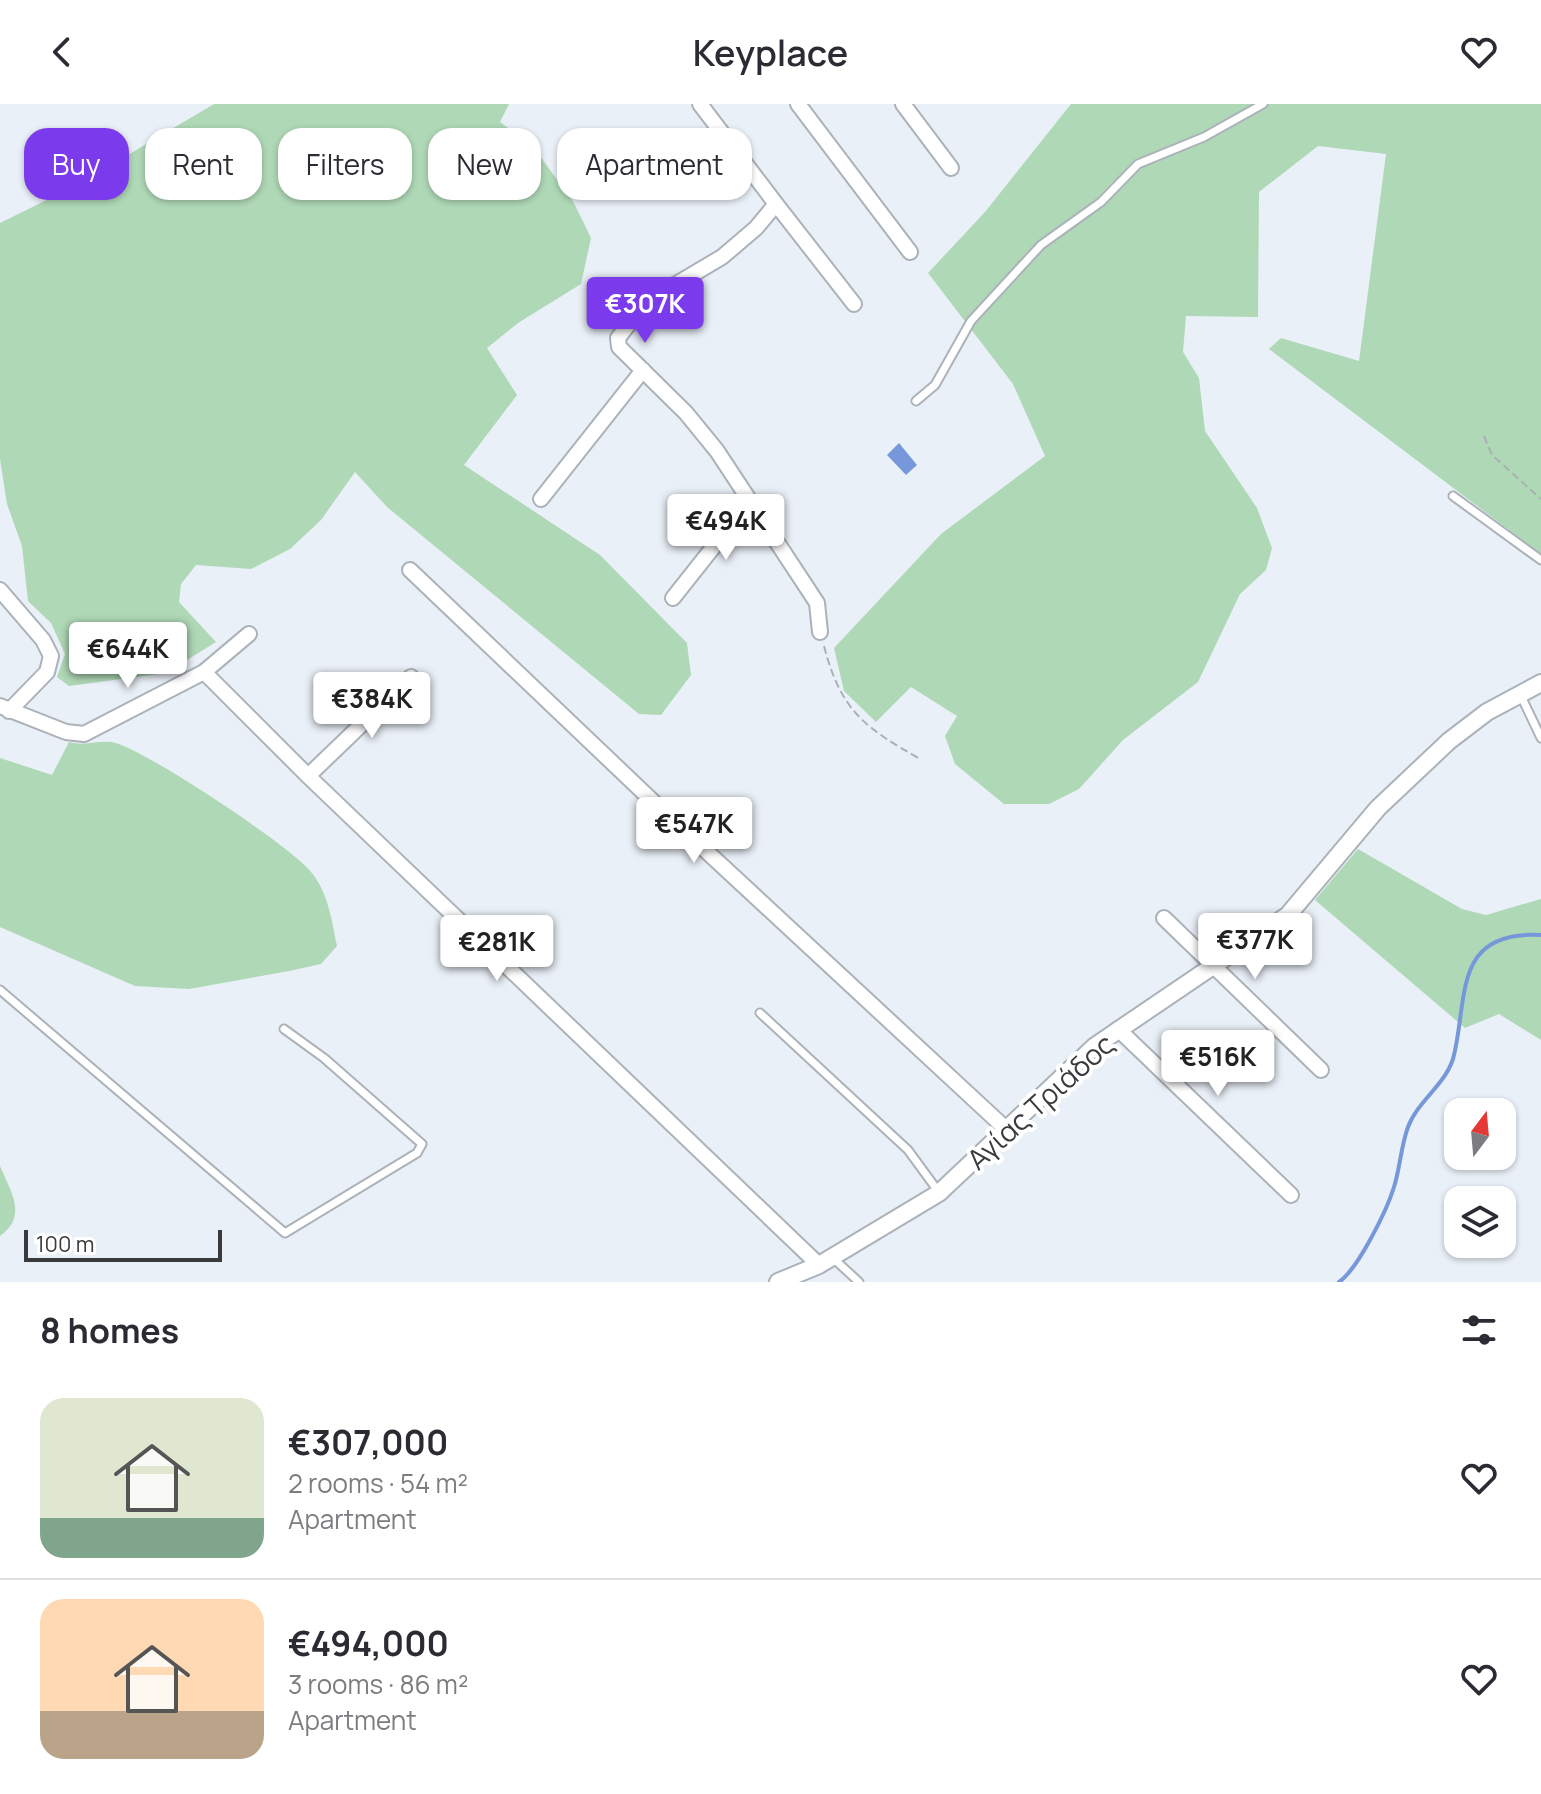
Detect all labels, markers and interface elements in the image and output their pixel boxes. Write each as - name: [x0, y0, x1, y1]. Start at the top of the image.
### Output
- text: Keyplace: [693, 28, 848, 77]
- icon: back: [40, 30, 84, 74]
- icon: heart: [1457, 30, 1501, 74]
- chip: Buy: [24, 128, 129, 200]
- chip: Rent: [145, 128, 262, 200]
- chip: Filters: [278, 128, 412, 200]
- chip: New: [428, 128, 541, 200]
- chip: Apartment: [557, 128, 752, 200]
- pin: €307K: [589, 277, 701, 345]
- text: €307K: [605, 285, 685, 321]
- pin: €494K: [670, 494, 782, 562]
- text: €494K: [685, 502, 767, 538]
- pin: €644K: [72, 622, 184, 690]
- text: €644K: [87, 630, 169, 666]
- pin: €384K: [316, 672, 428, 740]
- text: €384K: [331, 680, 413, 716]
- pin: €547K: [638, 797, 750, 865]
- text: €547K: [654, 805, 734, 841]
- pin: €377K: [1199, 913, 1311, 981]
- pin: €281K: [441, 915, 553, 983]
- text: €377K: [1216, 921, 1294, 957]
- text: €281K: [458, 923, 536, 959]
- street label: Αγίας Τριάδος: [958, 1025, 1122, 1177]
- pin: €516K: [1162, 1030, 1274, 1098]
- text: €516K: [1179, 1038, 1257, 1074]
- north arrow: [1444, 1098, 1516, 1170]
- map controls: [1444, 1098, 1516, 1258]
- button: layers: [1444, 1186, 1516, 1258]
- scale bar: [24, 1226, 222, 1262]
- text: 100 m: [36, 1229, 94, 1259]
- text: 8 homes: [40, 1307, 179, 1353]
- icon: filters: [1457, 1308, 1501, 1352]
- text: €307,000: [288, 1419, 448, 1465]
- icon: home: [104, 1430, 200, 1526]
- icon: heart: [1457, 1456, 1501, 1500]
- text: 2 rooms · 54 m²: [288, 1465, 468, 1501]
- text: Apartment: [288, 1501, 417, 1537]
- text: €494,000: [288, 1620, 449, 1666]
- icon: home: [104, 1631, 200, 1727]
- icon: heart: [1457, 1657, 1501, 1701]
- text: 3 rooms · 86 m²: [288, 1666, 468, 1702]
- text: Apartment: [288, 1702, 417, 1738]

